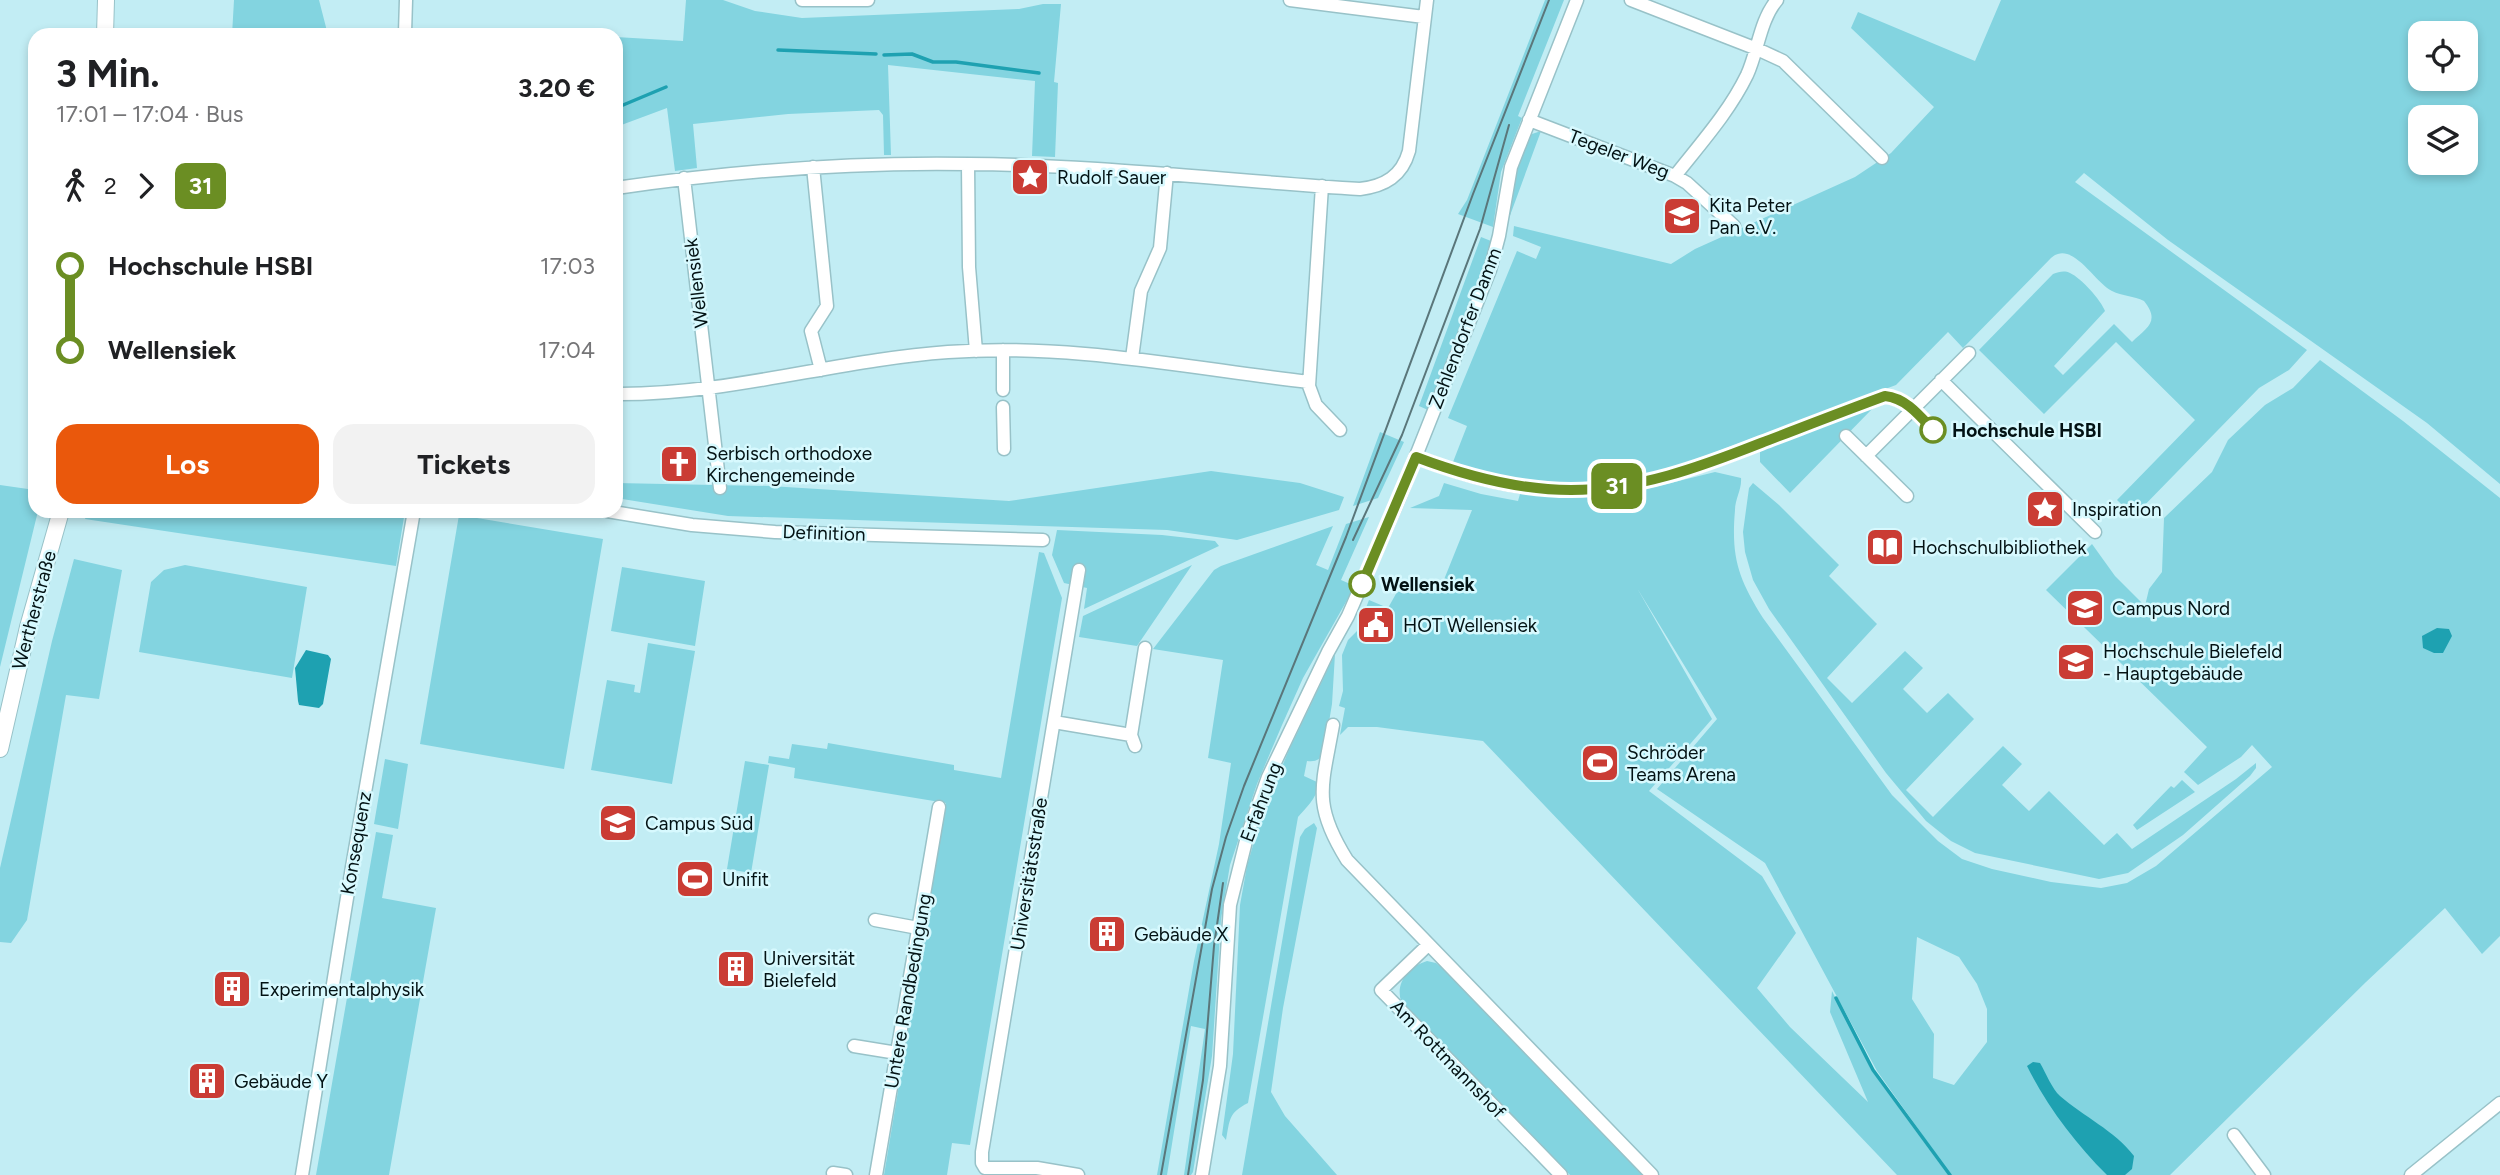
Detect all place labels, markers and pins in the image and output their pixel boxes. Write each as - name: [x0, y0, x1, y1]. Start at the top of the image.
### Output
- place icon: Rudolf Sauer: [1009, 156, 1051, 198]
- place label: Rudolf Sauer: [1057, 166, 1167, 189]
- place label: Kita Peter Pan e.V.: [1709, 194, 1792, 239]
- school or university icon: Kita Peter Pan e.V.: [1661, 195, 1703, 237]
- marker: Hochschule HSBI: [1920, 417, 1946, 443]
- place label: Hochschule HSBI: [1952, 419, 2102, 442]
- place label: Serbisch orthodoxe Kirchengemeinde: [706, 442, 872, 487]
- church icon: Serbisch orthodoxe Kirchengemeinde: [658, 443, 700, 485]
- place icon: Inspiration: [2024, 488, 2066, 530]
- place label: Inspiration: [2072, 498, 2162, 521]
- library icon: Hochschulbibliothek: [1864, 526, 1906, 568]
- place label: Hochschulbibliothek: [1912, 536, 2087, 559]
- marker: Wellensiek: [1349, 571, 1375, 597]
- place label: Wellensiek: [1381, 573, 1475, 596]
- school or university icon: Campus Nord: [2064, 587, 2106, 629]
- place label: Campus Nord: [2112, 597, 2230, 620]
- public building icon: HOT Wellensiek: [1355, 604, 1397, 646]
- place label: HOT Wellensiek: [1403, 614, 1538, 637]
- place label: Hochschule Bielefeld - Hauptgebäude: [2103, 640, 2282, 685]
- school or university icon: Hochschule Bielefeld - Hauptgebäude: [2055, 641, 2097, 683]
- place label: Schröder Teams Arena: [1627, 741, 1736, 786]
- sports icon: Schröder Teams Arena: [1579, 742, 1621, 784]
- school or university icon: Campus Süd: [597, 802, 639, 844]
- place label: Campus Süd: [645, 812, 753, 835]
- sports icon: Unifit: [674, 858, 716, 900]
- place label: Unifit: [722, 868, 769, 891]
- building icon: Gebäude X: [1086, 913, 1128, 955]
- place label: Gebäude X: [1134, 923, 1228, 946]
- place label: Universität Bielefeld: [763, 947, 855, 992]
- building icon: Universität Bielefeld: [715, 948, 757, 990]
- building icon: Experimentalphysik: [211, 968, 253, 1010]
- place label: Experimentalphysik: [259, 978, 425, 1001]
- building icon: Gebäude Y: [186, 1060, 228, 1102]
- place label: Gebäude Y: [234, 1070, 328, 1093]

